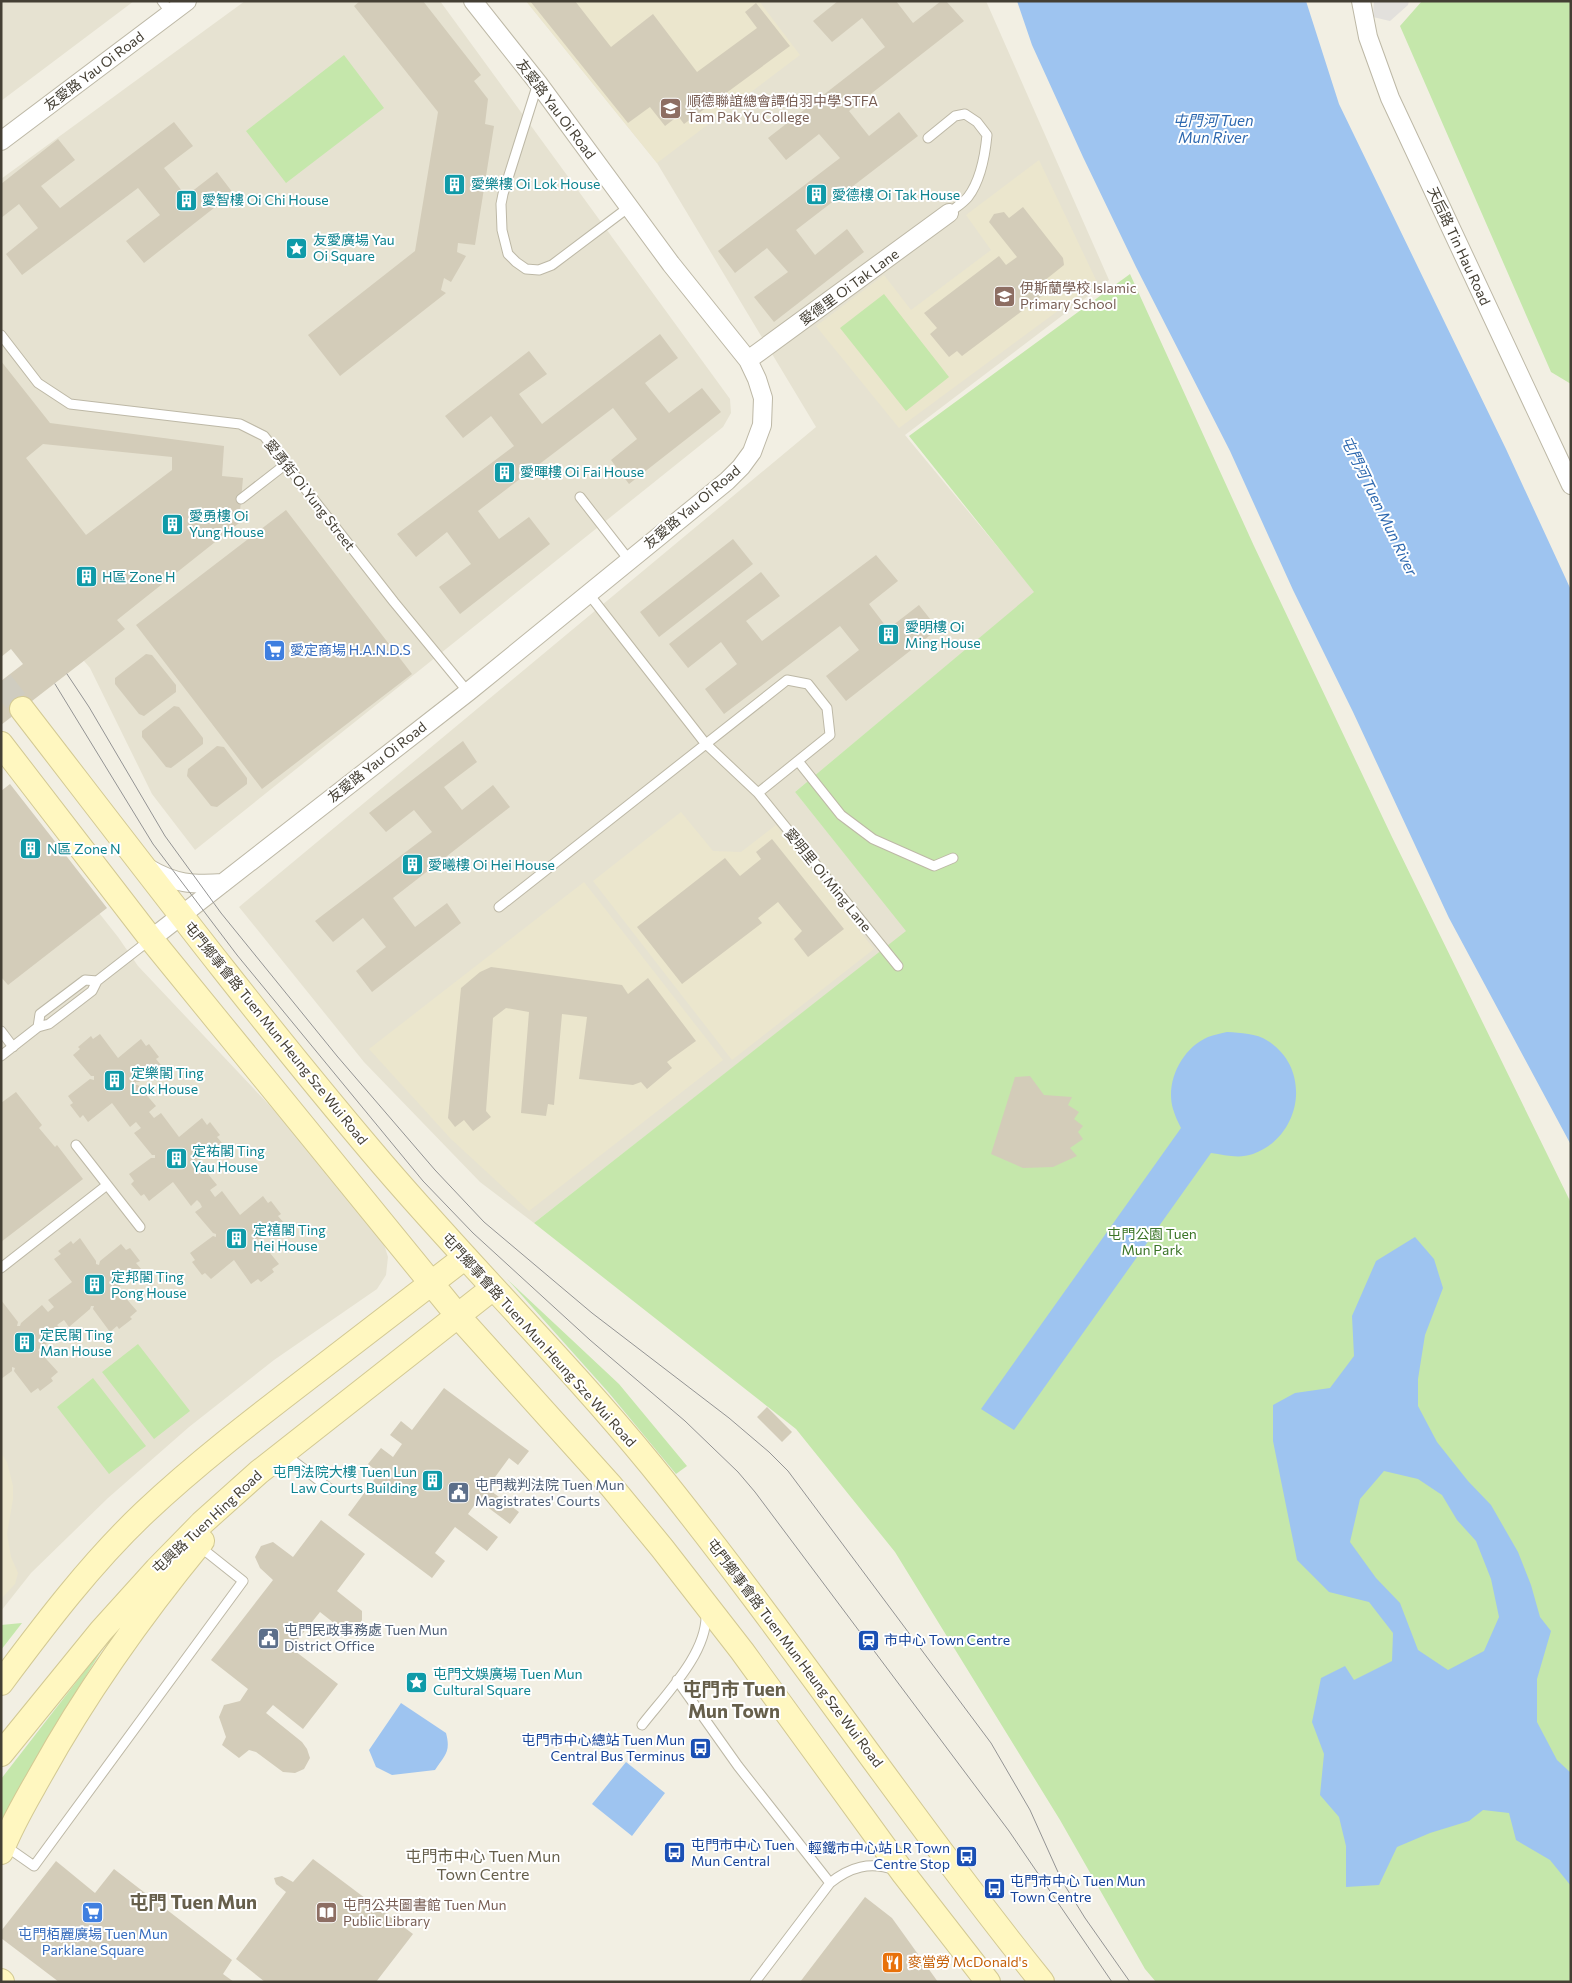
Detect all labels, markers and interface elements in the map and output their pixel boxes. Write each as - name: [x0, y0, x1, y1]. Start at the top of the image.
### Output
- street label: 友愛路 Yau Oi Road: [40, 28, 147, 114]
- street label: 友愛路 Yau Oi Road: [513, 55, 599, 162]
- place label: 順德聯誼總會譚伯羽中學 STFA Tam Pak Yu College: [687, 92, 878, 125]
- school or university icon: 順德聯誼總會譚伯羽中學 STFA Tam Pak Yu College: [659, 97, 683, 121]
- water label: 屯門河 Tuen Mun River: [1172, 111, 1254, 146]
- building icon: 愛樂樓 Oi Lok House: [443, 172, 467, 196]
- place label: 愛樂樓 Oi Lok House: [471, 175, 600, 192]
- building icon: 愛德樓 Oi Tak House: [804, 183, 828, 207]
- street label: 天后路 Tin Hau Road: [1424, 184, 1494, 308]
- place label: 愛德樓 Oi Tak House: [832, 186, 960, 203]
- building icon: 愛智樓 Oi Chi House: [174, 188, 198, 212]
- place label: 愛智樓 Oi Chi House: [202, 191, 329, 208]
- place label: 友愛廣場 Yau Oi Square: [313, 231, 395, 264]
- place icon: 友愛廣場 Yau Oi Square: [285, 236, 309, 260]
- street label: 愛德里 Oi Tak Lane: [796, 245, 902, 328]
- place label: 伊斯蘭學校 Islamic Primary School: [1020, 279, 1137, 312]
- school or university icon: 伊斯蘭學校 Islamic Primary School: [992, 284, 1016, 308]
- water label: 屯門河 Tuen Mun River: [1338, 433, 1422, 579]
- street label: 愛勇街 Oi Yung Street: [262, 436, 359, 554]
- building icon: 愛暉樓 Oi Fai House: [492, 460, 516, 484]
- street label: 友愛路 Yau Oi Road: [640, 461, 743, 552]
- place label: 愛暉樓 Oi Fai House: [520, 463, 644, 480]
- place label: 愛勇樓 Oi Yung House: [189, 507, 264, 540]
- building icon: 愛勇樓 Oi Yung House: [161, 512, 185, 536]
- building icon: H區 Zone H: [74, 565, 98, 589]
- place label: H區 Zone H: [102, 568, 176, 585]
- place label: 愛明樓 Oi Ming House: [905, 618, 981, 651]
- building icon: 愛明樓 Oi Ming House: [877, 623, 901, 647]
- supermarket icon: 愛定商場 H.A.N.D.S: [262, 638, 286, 662]
- place label: 愛定商場 H.A.N.D.S: [290, 641, 411, 658]
- street label: 友愛路 Yau Oi Road: [324, 718, 429, 805]
- street label: 愛明里 Oi Ming Lane: [781, 824, 875, 935]
- building icon: N區 Zone N: [19, 837, 43, 861]
- place label: N區 Zone N: [47, 840, 121, 857]
- building icon: 愛曦樓 Oi Hei House: [400, 853, 424, 877]
- place label: 愛曦樓 Oi Hei House: [428, 856, 555, 873]
- street label: 屯門鄉事會路 Tuen Mun Heung Sze Wui Road: [181, 918, 372, 1148]
- place label: 定樂閣 Ting Lok House: [131, 1064, 204, 1097]
- building icon: 定樂閣 Ting Lok House: [103, 1069, 127, 1093]
- place label: 定祐閣 Ting Yau House: [192, 1142, 265, 1175]
- building icon: 定祐閣 Ting Yau House: [164, 1147, 188, 1171]
- place label: 定禧閣 Ting Hei House: [253, 1221, 326, 1254]
- park label: 屯門公園 Tuen Mun Park: [1107, 1225, 1197, 1258]
- building icon: 定禧閣 Ting Hei House: [225, 1226, 249, 1250]
- street label: 屯門鄉事會路 Tuen Mun Heung Sze Wui Road: [439, 1229, 640, 1450]
- place label: 定邦閣 Ting Pong House: [111, 1268, 187, 1301]
- building icon: 定邦閣 Ting Pong House: [83, 1273, 107, 1297]
- place label: 定民閣 Ting Man House: [40, 1326, 113, 1359]
- building icon: 定民閣 Ting Man House: [12, 1331, 36, 1355]
- place label: 屯門法院大樓 Tuen Lun Law Courts Building: [273, 1463, 417, 1496]
- street label: 屯興路 Tuen Hing Road: [148, 1466, 265, 1577]
- building icon: 屯門法院大樓 Tuen Lun Law Courts Building: [421, 1468, 445, 1492]
- place label: 屯門裁判法院 Tuen Mun Magistrates' Courts: [475, 1476, 625, 1509]
- public building icon: 屯門裁判法院 Tuen Mun Magistrates' Courts: [447, 1481, 471, 1505]
- street label: 屯門鄉事會路 Tuen Mun Heung Sze Wui Road: [704, 1535, 887, 1770]
- place label: 屯門民政事務處 Tuen Mun District Office: [284, 1621, 448, 1654]
- public building icon: 屯門民政事務處 Tuen Mun District Office: [256, 1626, 280, 1650]
- station icon: 市中心 Town Centre: [856, 1628, 880, 1652]
- place label: 市中心 Town Centre: [884, 1631, 1010, 1648]
- place label: 屯門文娛廣場 Tuen Mun Cultural Square: [433, 1665, 583, 1698]
- place icon: 屯門文娛廣場 Tuen Mun Cultural Square: [405, 1670, 429, 1694]
- district label: 屯門市 Tuen Mun Town: [682, 1677, 786, 1722]
- place label: 屯門市中心總站 Tuen Mun Central Bus Terminus: [521, 1731, 685, 1764]
- bus stop icon: 屯門市中心總站 Tuen Mun Central Bus Terminus: [689, 1736, 713, 1760]
- place label: 屯門市中心 Tuen Mun Central: [691, 1836, 795, 1869]
- place label: 輕鐵市中心站 LR Town Centre Stop: [808, 1839, 950, 1872]
- bus stop icon: 屯門市中心 Tuen Mun Central: [663, 1841, 687, 1865]
- bus stop icon: 輕鐵市中心站 LR Town Centre Stop: [954, 1844, 978, 1868]
- district label: 屯門市中心 Tuen Mun Town Centre: [406, 1846, 560, 1883]
- place label: 屯門市中心 Tuen Mun Town Centre: [1010, 1872, 1146, 1905]
- bus stop icon: 屯門市中心 Tuen Mun Town Centre: [982, 1877, 1006, 1901]
- district label: 屯門 Tuen Mun: [129, 1890, 257, 1913]
- place label: 屯門公共圖書館 Tuen Mun Public Library: [343, 1896, 507, 1929]
- supermarket icon: 屯門栢麗廣場 Tuen Mun Parklane Square: [81, 1900, 105, 1924]
- library icon: 屯門公共圖書館 Tuen Mun Public Library: [315, 1901, 339, 1925]
- place label: 屯門栢麗廣場 Tuen Mun Parklane Square: [18, 1925, 168, 1958]
- restaurant icon: 麥當勞 McDonald's: [880, 1950, 904, 1974]
- place label: 麥當勞 McDonald's: [908, 1953, 1028, 1970]

